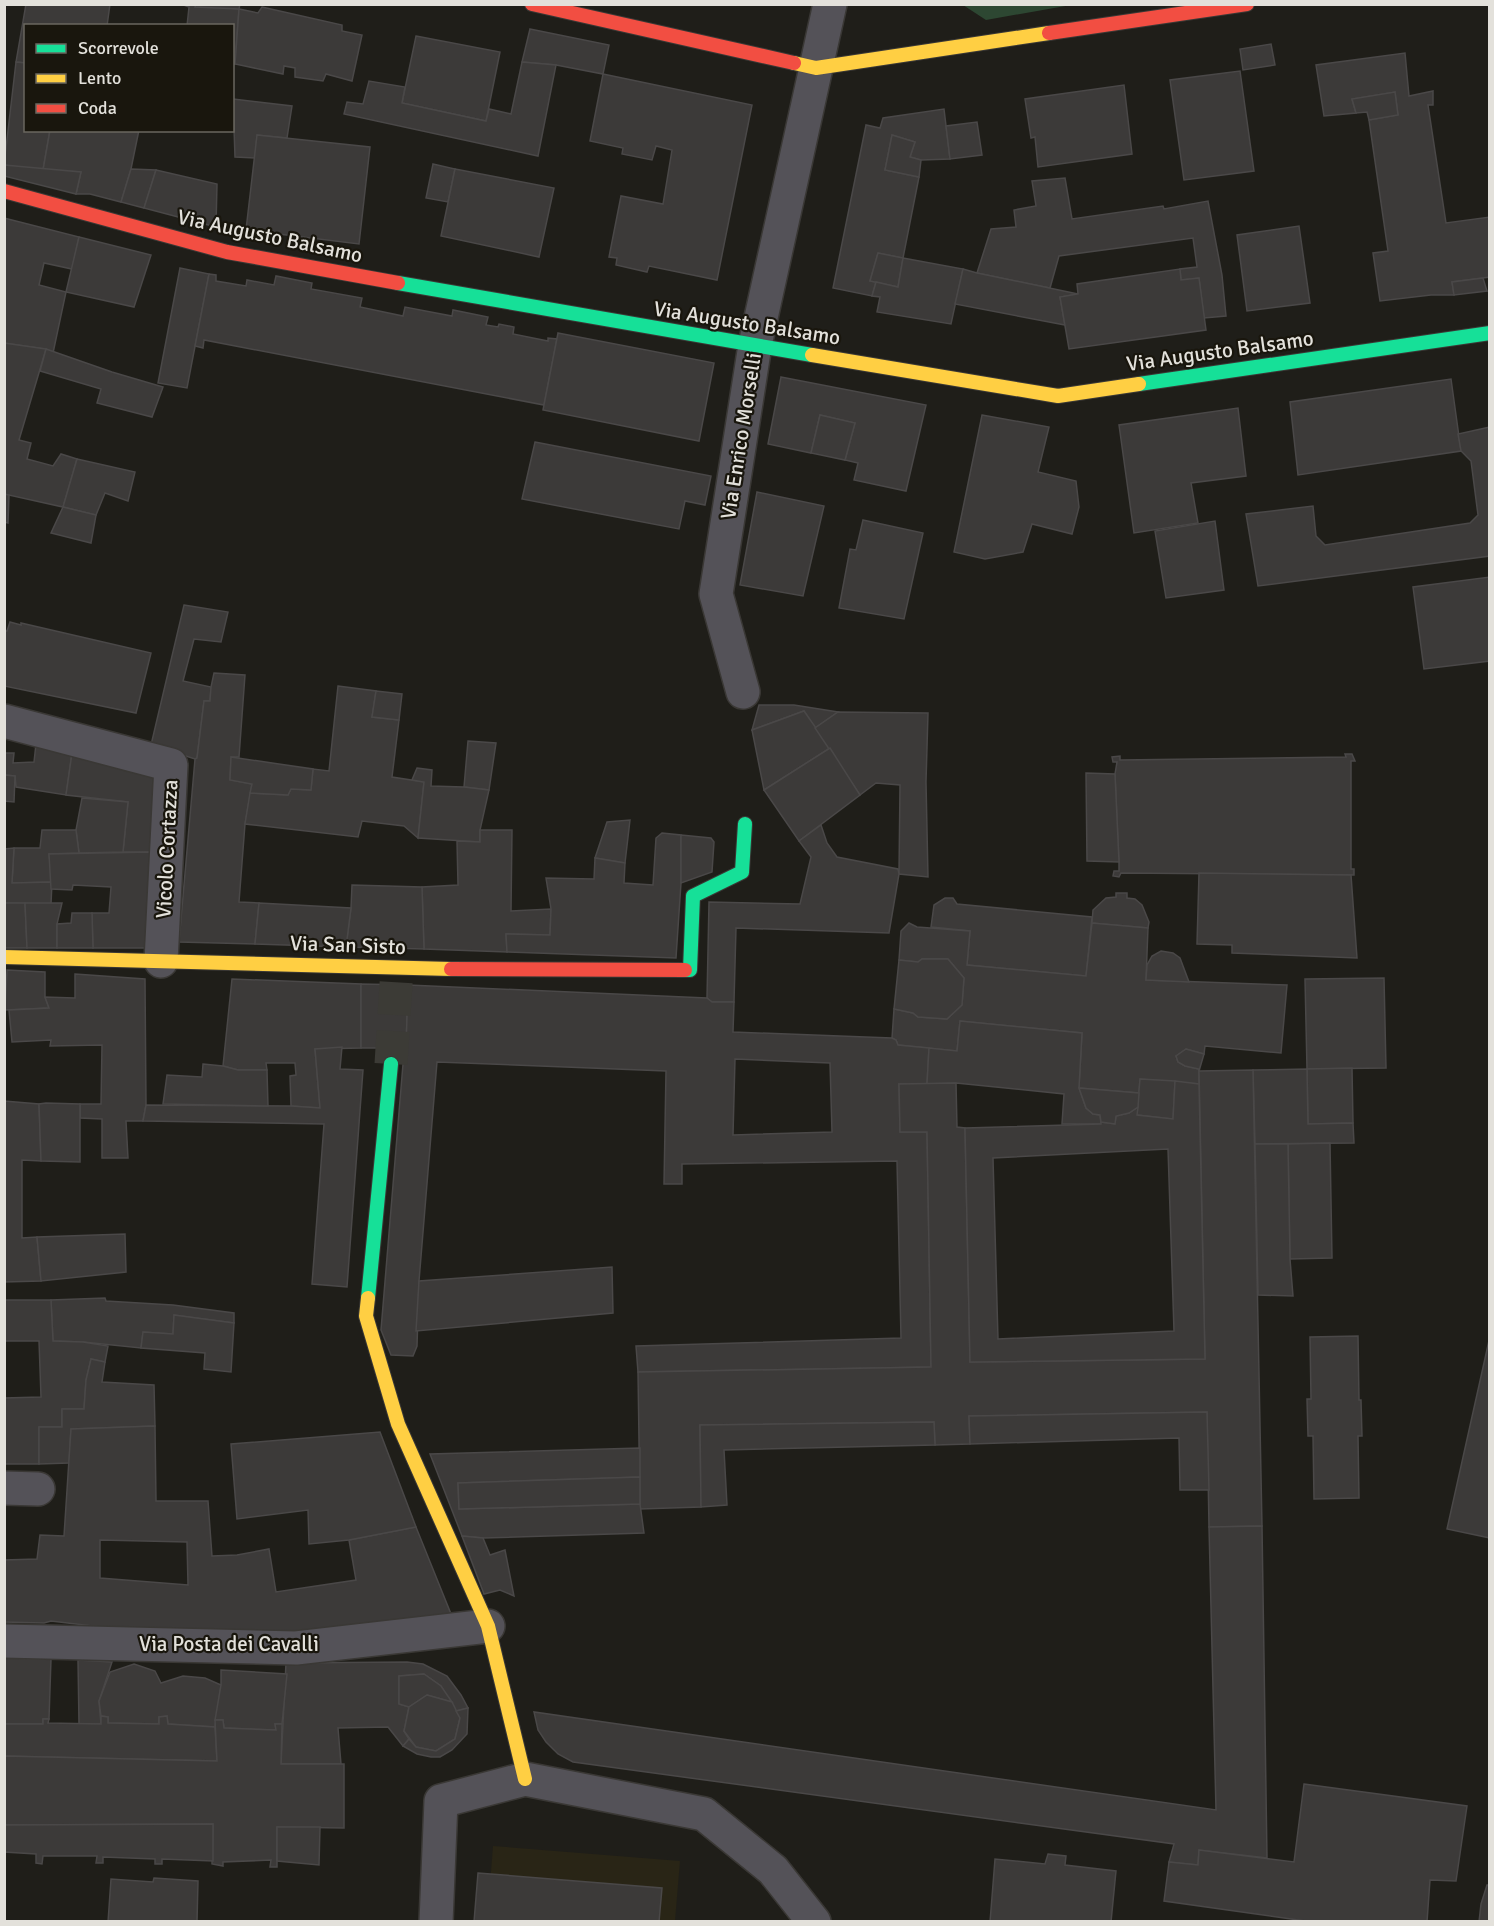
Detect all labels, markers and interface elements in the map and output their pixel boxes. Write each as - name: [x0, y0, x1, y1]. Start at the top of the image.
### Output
- legend: [24, 24, 234, 132]
- text: Scorrevole: [78, 37, 159, 59]
- text: Lento: [78, 67, 121, 89]
- text: Coda: [78, 97, 117, 119]
- street label: Via Augusto Balsamo: [175, 204, 365, 268]
- street label: Via Augusto Balsamo: [652, 295, 842, 351]
- street label: Via Augusto Balsamo: [1125, 325, 1315, 377]
- street label: Via Enrico Morselli: [715, 351, 767, 521]
- street label: Vicolo Cortazza: [150, 779, 184, 919]
- street label: Via San Sisto: [290, 930, 406, 960]
- street label: Via Posta dei Cavalli: [139, 1631, 319, 1657]

